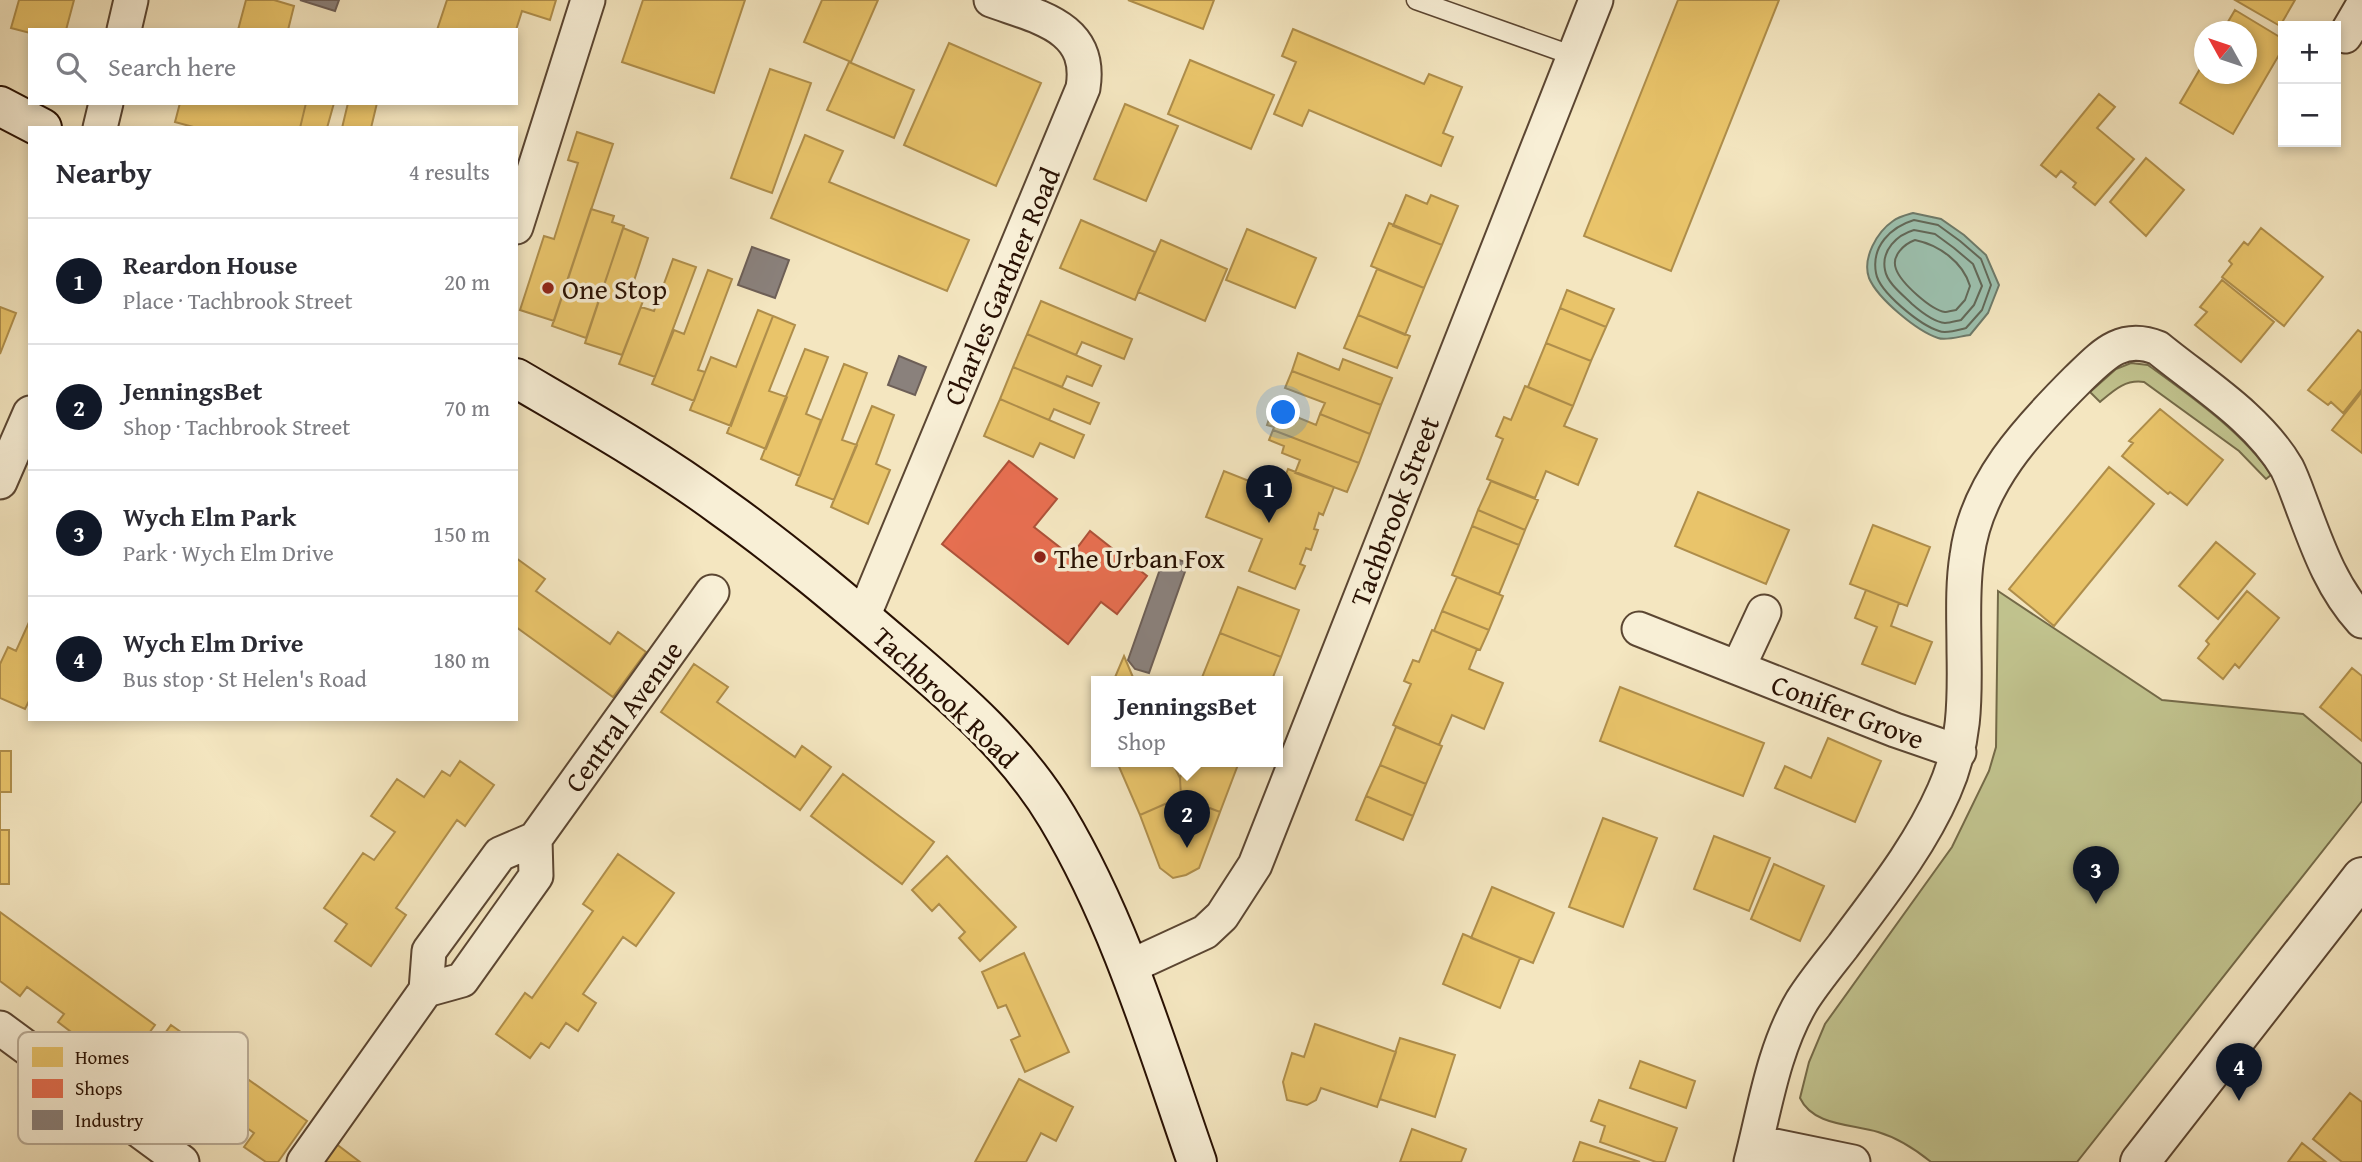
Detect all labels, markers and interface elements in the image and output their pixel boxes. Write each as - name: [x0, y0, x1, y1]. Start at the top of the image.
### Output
- north arrow: [2194, 21, 2257, 84]
- map controls: [2278, 21, 2341, 147]
- button: +: [2278, 21, 2341, 84]
- search box: [28, 28, 518, 105]
- text: Search here: [108, 47, 236, 86]
- icon: search: [52, 48, 90, 86]
- button: −: [2278, 84, 2341, 147]
- text: Nearby: [56, 150, 152, 194]
- text: 4 results: [409, 155, 490, 188]
- street label: Charles Gardner Road: [932, 161, 1070, 411]
- text: Reardon House: [123, 245, 297, 284]
- text: 1: [73, 265, 85, 298]
- text: 20 m: [444, 265, 490, 298]
- place label: One Stop: [562, 268, 667, 309]
- marker: One Stop: [540, 280, 556, 296]
- text: Place · Tachbrook Street: [123, 284, 353, 317]
- text: JenningsBet: [123, 371, 262, 410]
- text: 2: [73, 391, 85, 424]
- text: 70 m: [444, 391, 490, 424]
- your location: [1266, 395, 1300, 429]
- text: Shop · Tachbrook Street: [123, 410, 350, 443]
- street label: Tachbrook Street: [1339, 410, 1449, 612]
- pin: 1: [1246, 465, 1292, 523]
- text: Wych Elm Park: [123, 497, 296, 536]
- text: 3: [73, 517, 85, 550]
- text: 150 m: [433, 517, 490, 550]
- text: Park · Wych Elm Drive: [123, 536, 334, 569]
- place label: The Urban Fox: [1054, 537, 1226, 578]
- marker: The Urban Fox: [1032, 549, 1048, 565]
- street label: Tachbrook Road: [864, 617, 1028, 777]
- text: Wych Elm Drive: [123, 623, 304, 662]
- street label: Central Avenue: [554, 632, 692, 800]
- text: 4: [73, 643, 85, 676]
- text: 180 m: [433, 643, 490, 676]
- text: Bus stop · St Helen's Road: [123, 662, 367, 695]
- street label: Conifer Grove: [1766, 663, 1930, 759]
- popup: [1091, 676, 1283, 767]
- text: JenningsBet: [1117, 686, 1257, 725]
- text: Shop: [1117, 725, 1166, 758]
- pin: 2: [1164, 790, 1210, 848]
- pin: 3: [2073, 846, 2119, 904]
- legend: [18, 1032, 248, 1144]
- text: Homes: [75, 1043, 129, 1071]
- pin: 4: [2216, 1043, 2262, 1101]
- text: Shops: [75, 1074, 122, 1102]
- text: Industry: [75, 1106, 144, 1134]

